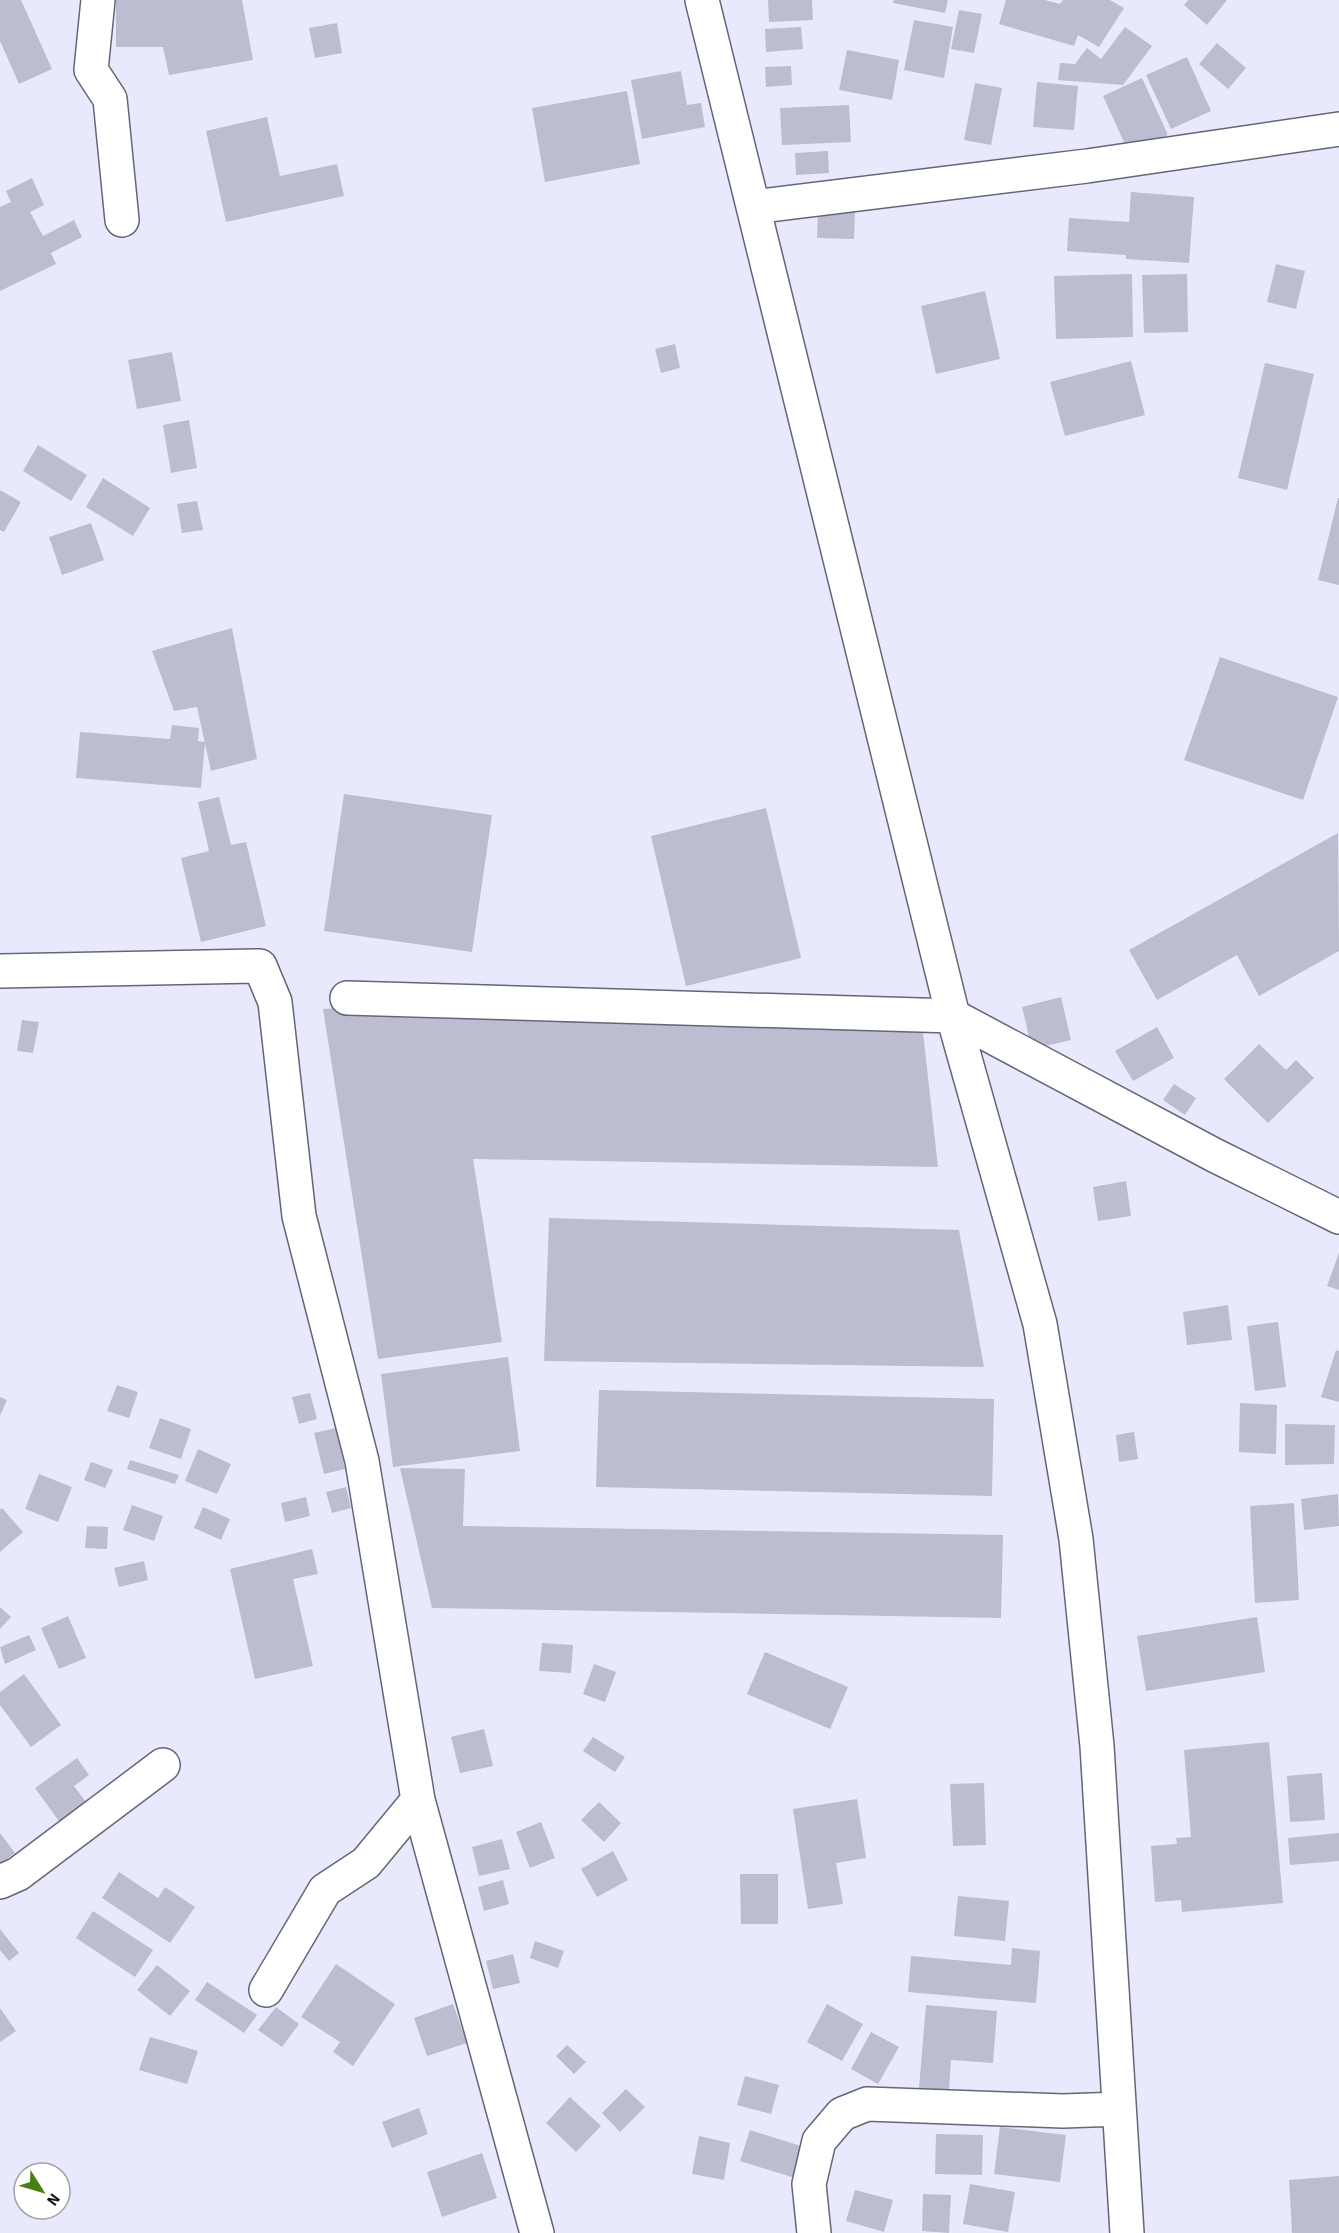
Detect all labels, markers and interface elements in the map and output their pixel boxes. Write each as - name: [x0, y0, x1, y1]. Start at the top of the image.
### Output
- north arrow: [12, 2161, 72, 2221]
- text: N: [41, 2189, 65, 2210]

